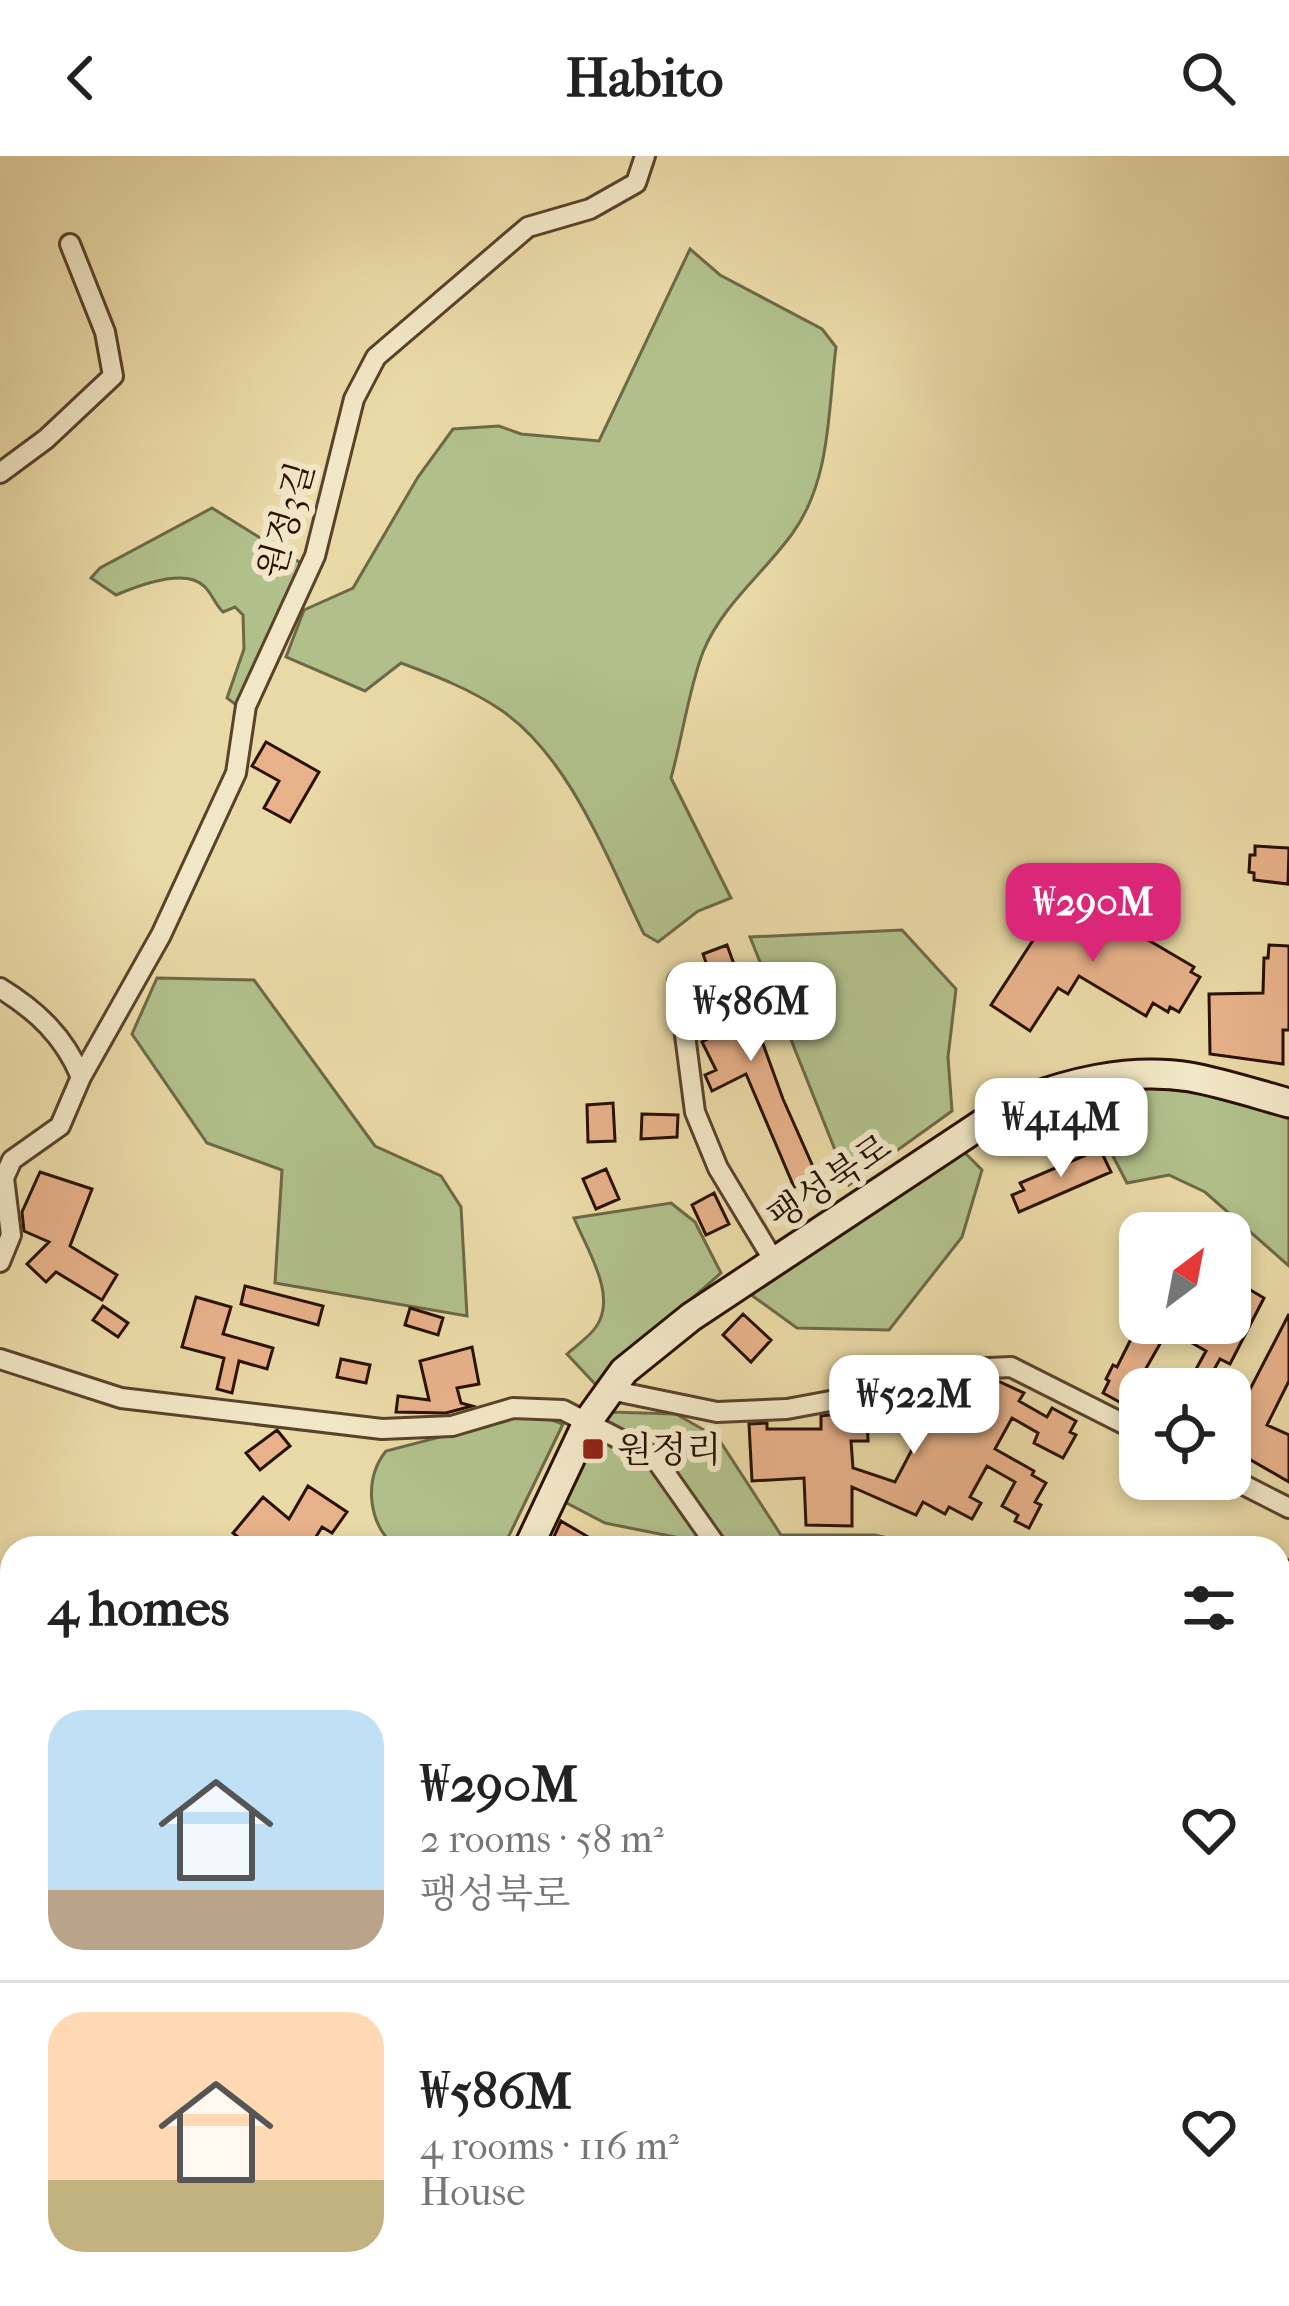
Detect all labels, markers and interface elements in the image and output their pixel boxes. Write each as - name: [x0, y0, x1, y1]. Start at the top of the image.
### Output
- icon: back: [48, 45, 114, 111]
- icon: search: [1175, 45, 1241, 111]
- text: Habito: [566, 47, 723, 110]
- street label: 원정3길: [249, 457, 323, 583]
- pin: ₩290M: [1009, 863, 1177, 965]
- text: ₩290M: [1033, 879, 1153, 925]
- pin: ₩586M: [667, 962, 835, 1064]
- text: ₩586M: [693, 978, 809, 1024]
- pin: ₩414M: [977, 1078, 1145, 1180]
- text: ₩414M: [1002, 1094, 1120, 1140]
- street label: 팽성북로: [760, 1125, 899, 1238]
- north arrow: [1119, 1212, 1251, 1344]
- map controls: [1119, 1212, 1251, 1500]
- pin: ₩522M: [830, 1355, 998, 1457]
- button: locate: [1119, 1368, 1251, 1500]
- text: ₩522M: [856, 1371, 972, 1417]
- place label: 원정리: [617, 1429, 721, 1471]
- marker: 원정리: [580, 1436, 606, 1462]
- icon: filters: [1176, 1575, 1242, 1641]
- text: 4 homes: [48, 1578, 229, 1638]
- text: ₩290M: [420, 1754, 578, 1814]
- icon: home: [144, 1758, 288, 1902]
- icon: heart: [1176, 1797, 1242, 1863]
- text: 2 rooms · 58 m²: [420, 1816, 664, 1862]
- text: 팽성북로: [420, 1871, 571, 1917]
- icon: home: [144, 2060, 288, 2204]
- text: ₩586M: [420, 2061, 572, 2121]
- icon: heart: [1176, 2099, 1242, 2165]
- text: 4 rooms · 116 m²: [420, 2123, 679, 2169]
- text: House: [420, 2169, 526, 2215]

